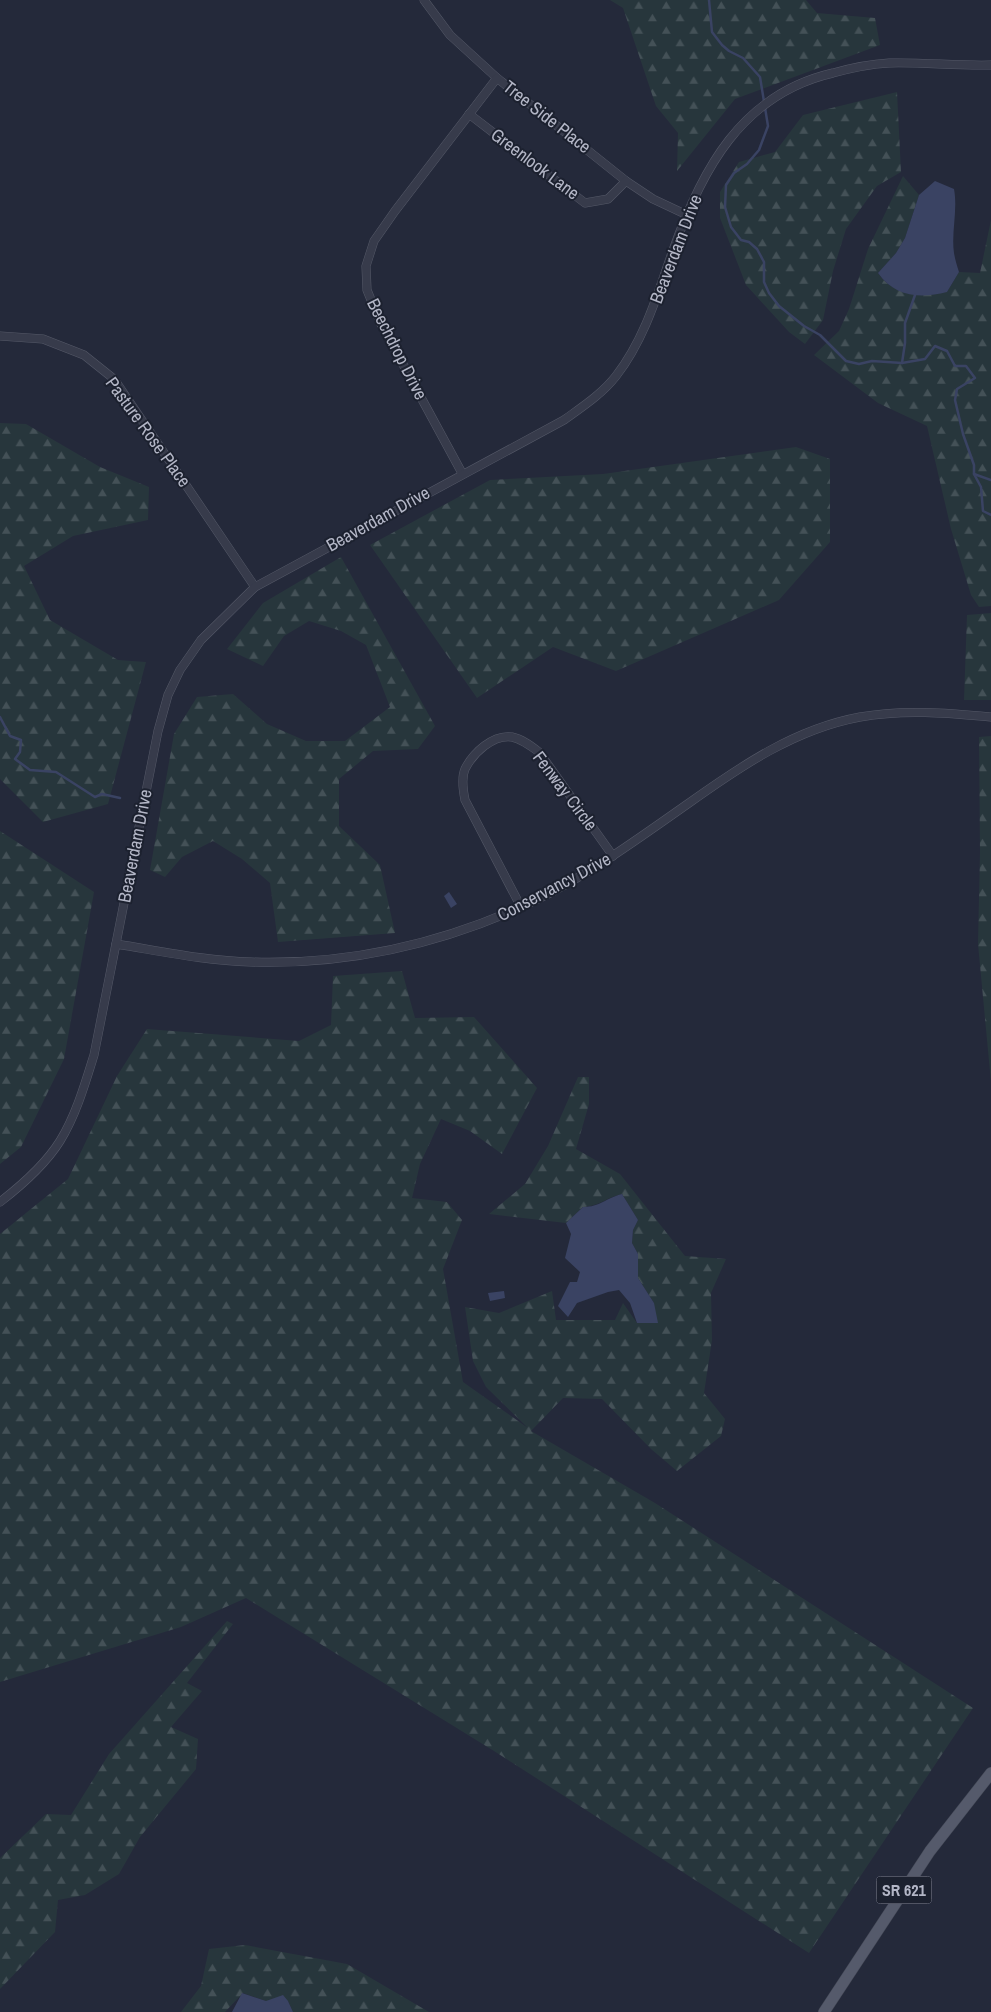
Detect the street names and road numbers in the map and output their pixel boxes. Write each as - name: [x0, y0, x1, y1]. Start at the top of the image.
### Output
- street label: Tree Side Place: [498, 74, 596, 159]
- street label: Greenlook Lane: [486, 122, 585, 205]
- street label: Beaverdam Drive: [643, 191, 708, 307]
- street label: Beechdrop Drive: [361, 294, 434, 404]
- street label: Pasture Rose Place: [100, 372, 197, 492]
- street label: Beaverdam Drive: [321, 480, 434, 557]
- street label: Fenway Circle: [527, 746, 604, 836]
- street label: Beaverdam Drive: [111, 787, 158, 905]
- street label: Conservancy Drive: [492, 846, 615, 927]
- road number: SR 621: [876, 1876, 932, 1904]

